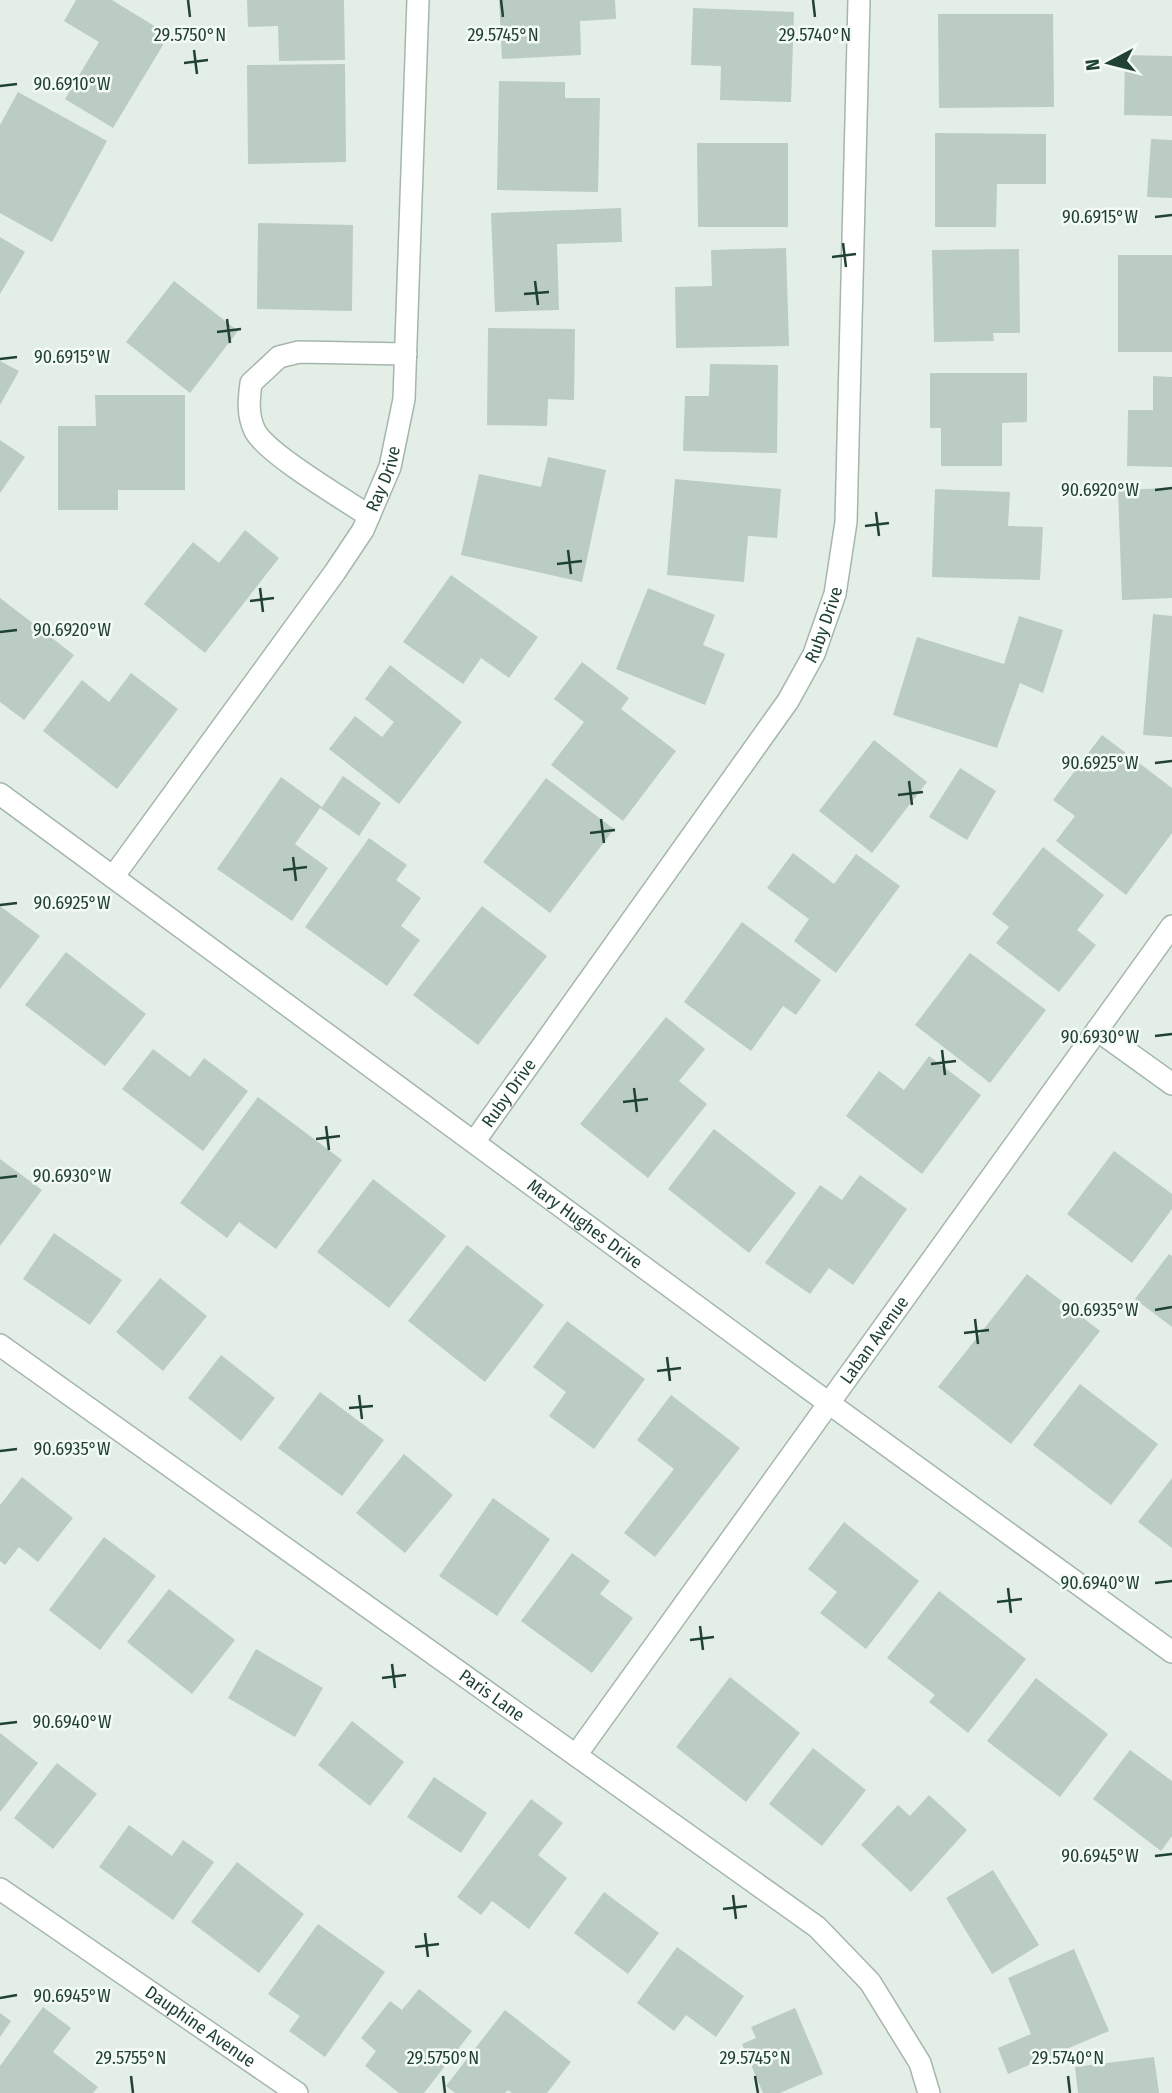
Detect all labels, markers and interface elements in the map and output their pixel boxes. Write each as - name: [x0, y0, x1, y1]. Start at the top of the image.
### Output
- text: 29.5750°N: [154, 24, 226, 46]
- text: 29.5745°N: [467, 24, 539, 46]
- text: 29.5740°N: [779, 24, 851, 46]
- north arrow: [1074, 28, 1144, 98]
- text: N: [1081, 58, 1105, 72]
- text: 90.6910°W: [33, 73, 111, 95]
- text: 90.6915°W: [1062, 206, 1138, 228]
- text: 90.6915°W: [34, 346, 110, 368]
- street label: Ray Drive: [361, 444, 405, 515]
- text: 90.6920°W: [1061, 479, 1140, 501]
- street label: Ruby Drive: [800, 585, 847, 667]
- text: 90.6920°W: [33, 619, 112, 641]
- text: 90.6925°W: [1062, 752, 1139, 774]
- text: 90.6925°W: [34, 892, 111, 914]
- text: 90.6930°W: [1061, 1026, 1140, 1048]
- street label: Ruby Drive: [477, 1054, 541, 1132]
- text: 90.6930°W: [33, 1165, 112, 1187]
- street label: Mary Hughes Drive: [523, 1174, 647, 1274]
- street label: Laban Avenue: [835, 1292, 913, 1388]
- text: 90.6935°W: [1062, 1299, 1139, 1321]
- text: 90.6935°W: [34, 1438, 111, 1460]
- text: 90.6940°W: [1060, 1572, 1140, 1594]
- street label: Paris Lane: [455, 1665, 529, 1726]
- text: 90.6940°W: [32, 1711, 112, 1733]
- text: 90.6945°W: [1061, 1845, 1139, 1867]
- street label: Dauphine Avenue: [141, 1981, 260, 2072]
- text: 90.6945°W: [33, 1985, 111, 2007]
- text: 29.5755°N: [95, 2047, 167, 2069]
- text: 29.5750°N: [407, 2047, 479, 2069]
- text: 29.5745°N: [719, 2047, 791, 2069]
- text: 29.5740°N: [1032, 2047, 1104, 2069]

